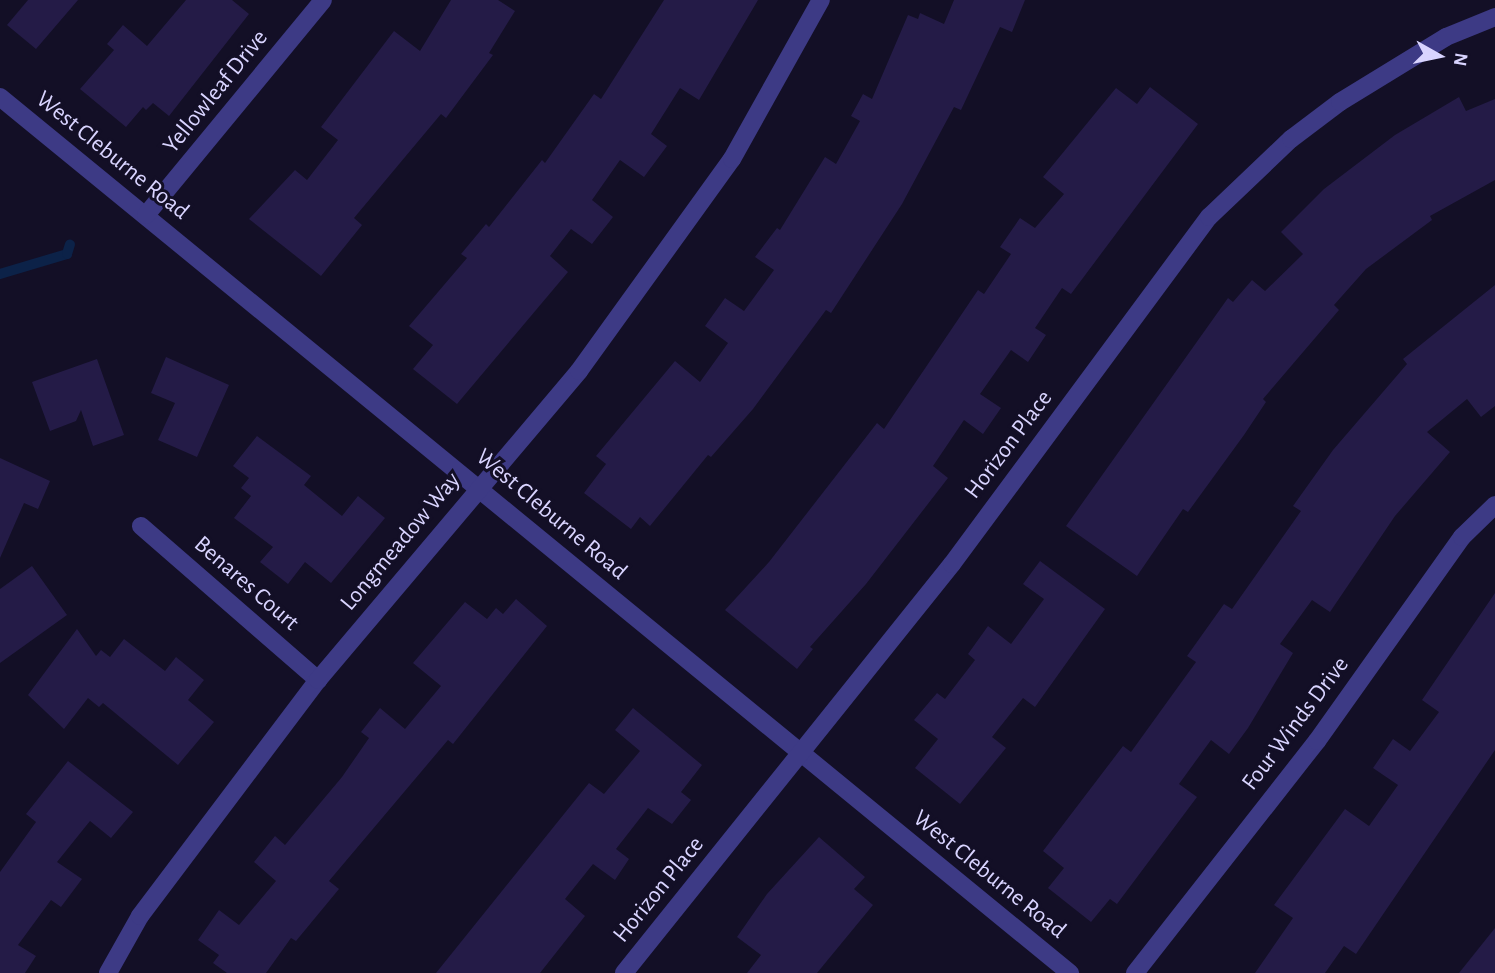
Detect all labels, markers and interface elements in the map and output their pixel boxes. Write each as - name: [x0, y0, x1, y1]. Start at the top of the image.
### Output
- north arrow: [1404, 21, 1474, 91]
- street label: Yellowleaf Drive: [157, 24, 275, 160]
- text: N: [1450, 51, 1471, 67]
- street label: West Cleburne Road: [30, 85, 194, 227]
- street label: Horizon Place: [959, 385, 1059, 505]
- street label: West Cleburne Road: [469, 443, 633, 587]
- street label: Longmeadow Way: [335, 467, 467, 617]
- street label: Benares Court: [188, 531, 304, 637]
- street label: Four Winds Drive: [1236, 651, 1356, 797]
- street label: West Cleburne Road: [907, 804, 1071, 946]
- street label: Horizon Place: [607, 831, 711, 949]

